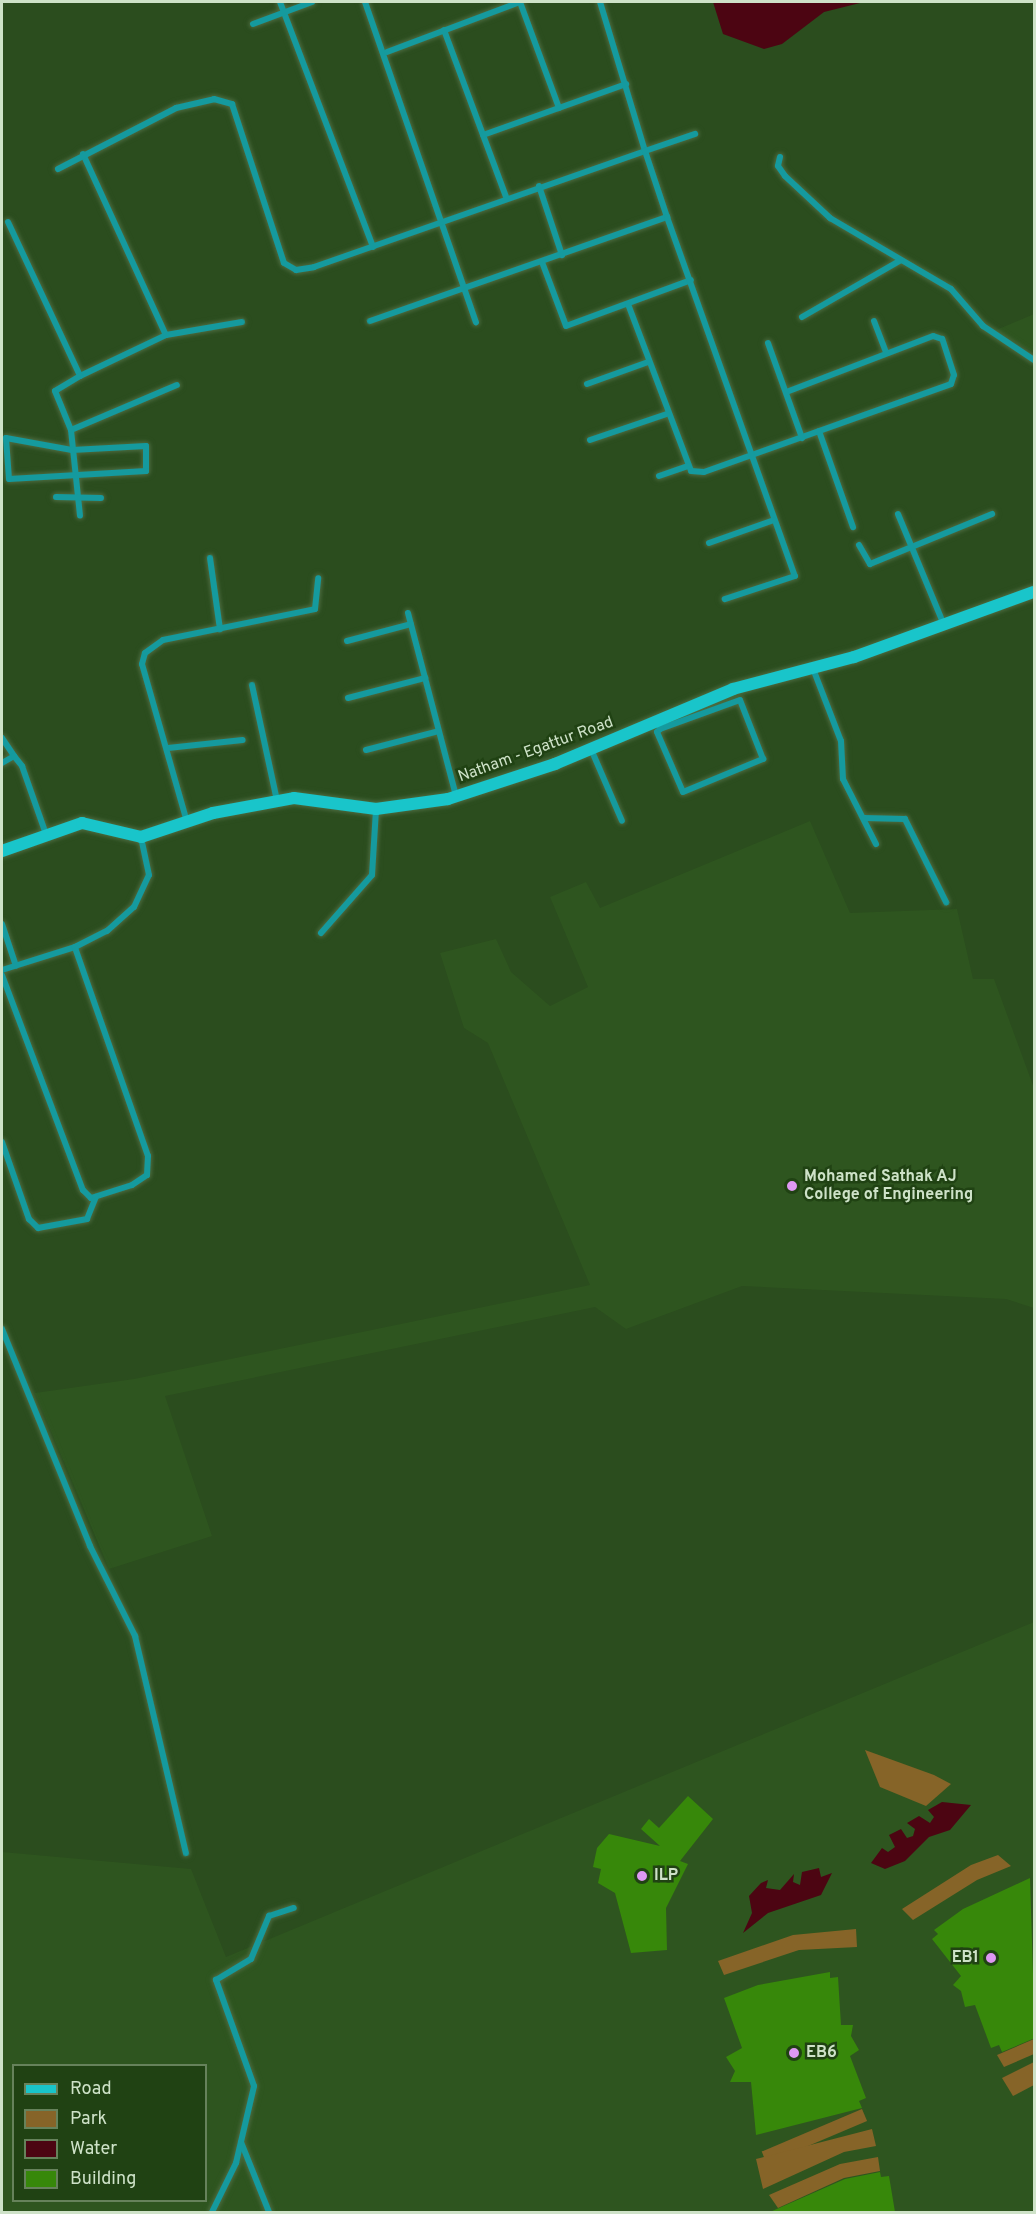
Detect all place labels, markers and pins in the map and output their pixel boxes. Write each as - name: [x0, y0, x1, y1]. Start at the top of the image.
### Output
- place label: Mohamed Sathak AJ College of Engineering: [804, 1167, 973, 1205]
- marker: Mohamed Sathak AJ College of Engineering: [785, 1179, 799, 1193]
- place label: ILP: [654, 1866, 678, 1886]
- marker: ILP: [635, 1869, 649, 1883]
- place label: EB1: [952, 1948, 979, 1968]
- marker: EB1: [984, 1951, 998, 1965]
- place label: EB6: [806, 2043, 837, 2063]
- marker: EB6: [787, 2046, 801, 2060]

